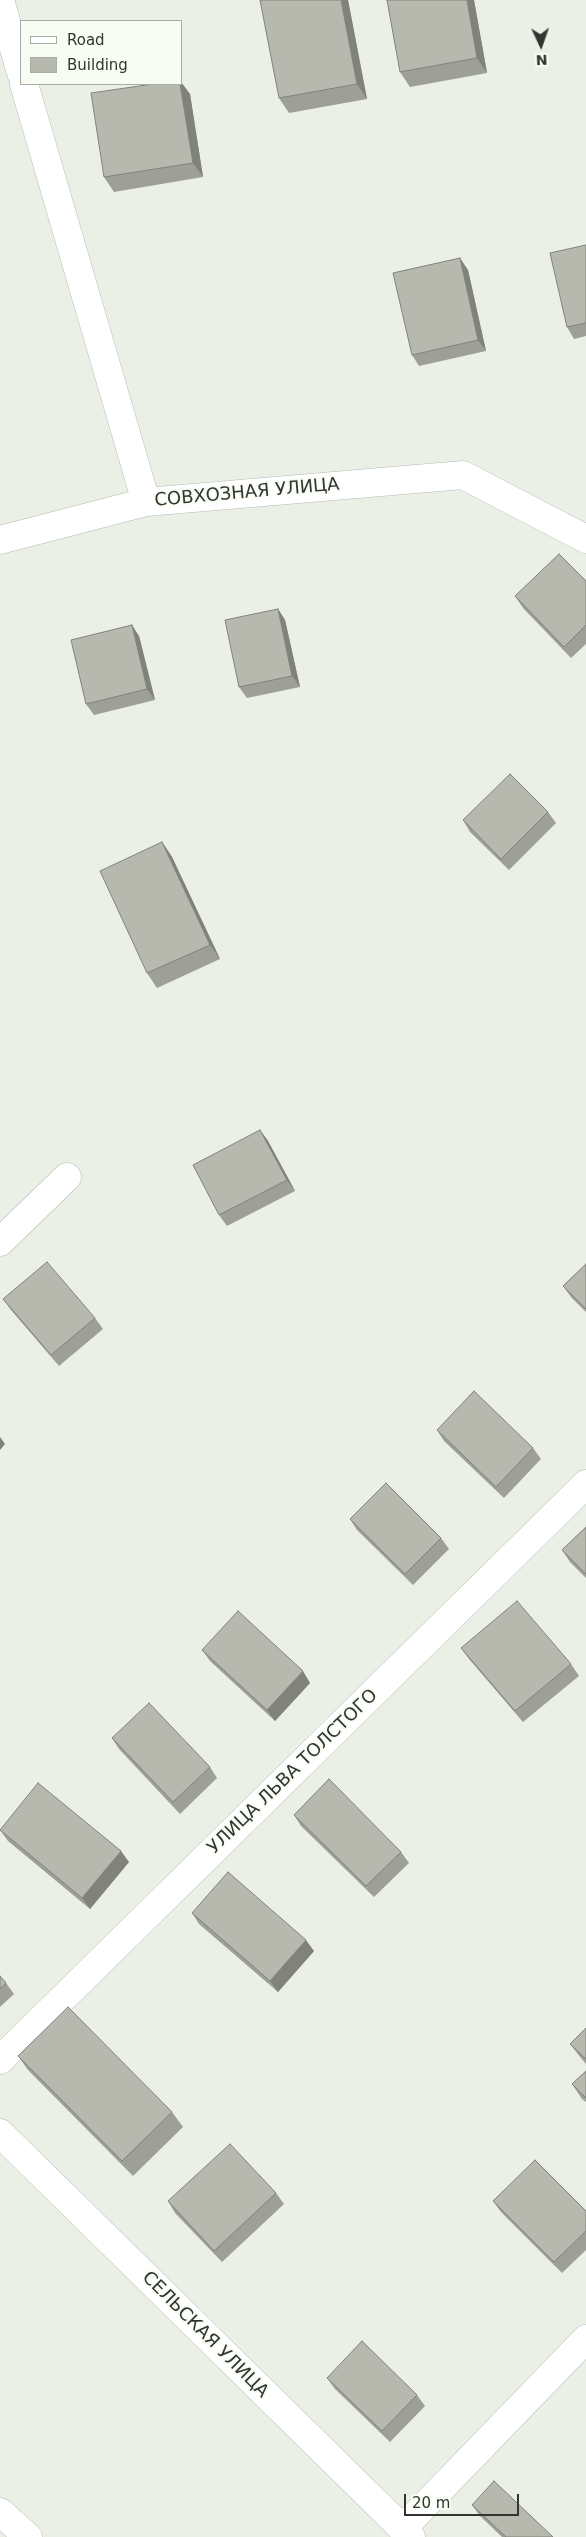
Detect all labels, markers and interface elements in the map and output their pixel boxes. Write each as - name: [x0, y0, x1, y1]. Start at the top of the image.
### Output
- legend: [20, 20, 182, 85]
- north arrow: [516, 20, 566, 70]
- text: Road: [67, 31, 105, 49]
- text: N: [536, 52, 548, 68]
- text: Building: [67, 56, 128, 74]
- street label: СОВХОЗНАЯ УЛИЦА: [154, 474, 340, 512]
- street label: УЛИЦА ЛЬВА ТОЛСТОГО: [204, 1685, 382, 1859]
- street label: СЕЛЬСКАЯ УЛИЦА: [137, 2267, 273, 2403]
- scale bar: [406, 2484, 521, 2516]
- text: 20 m: [412, 2494, 450, 2512]

